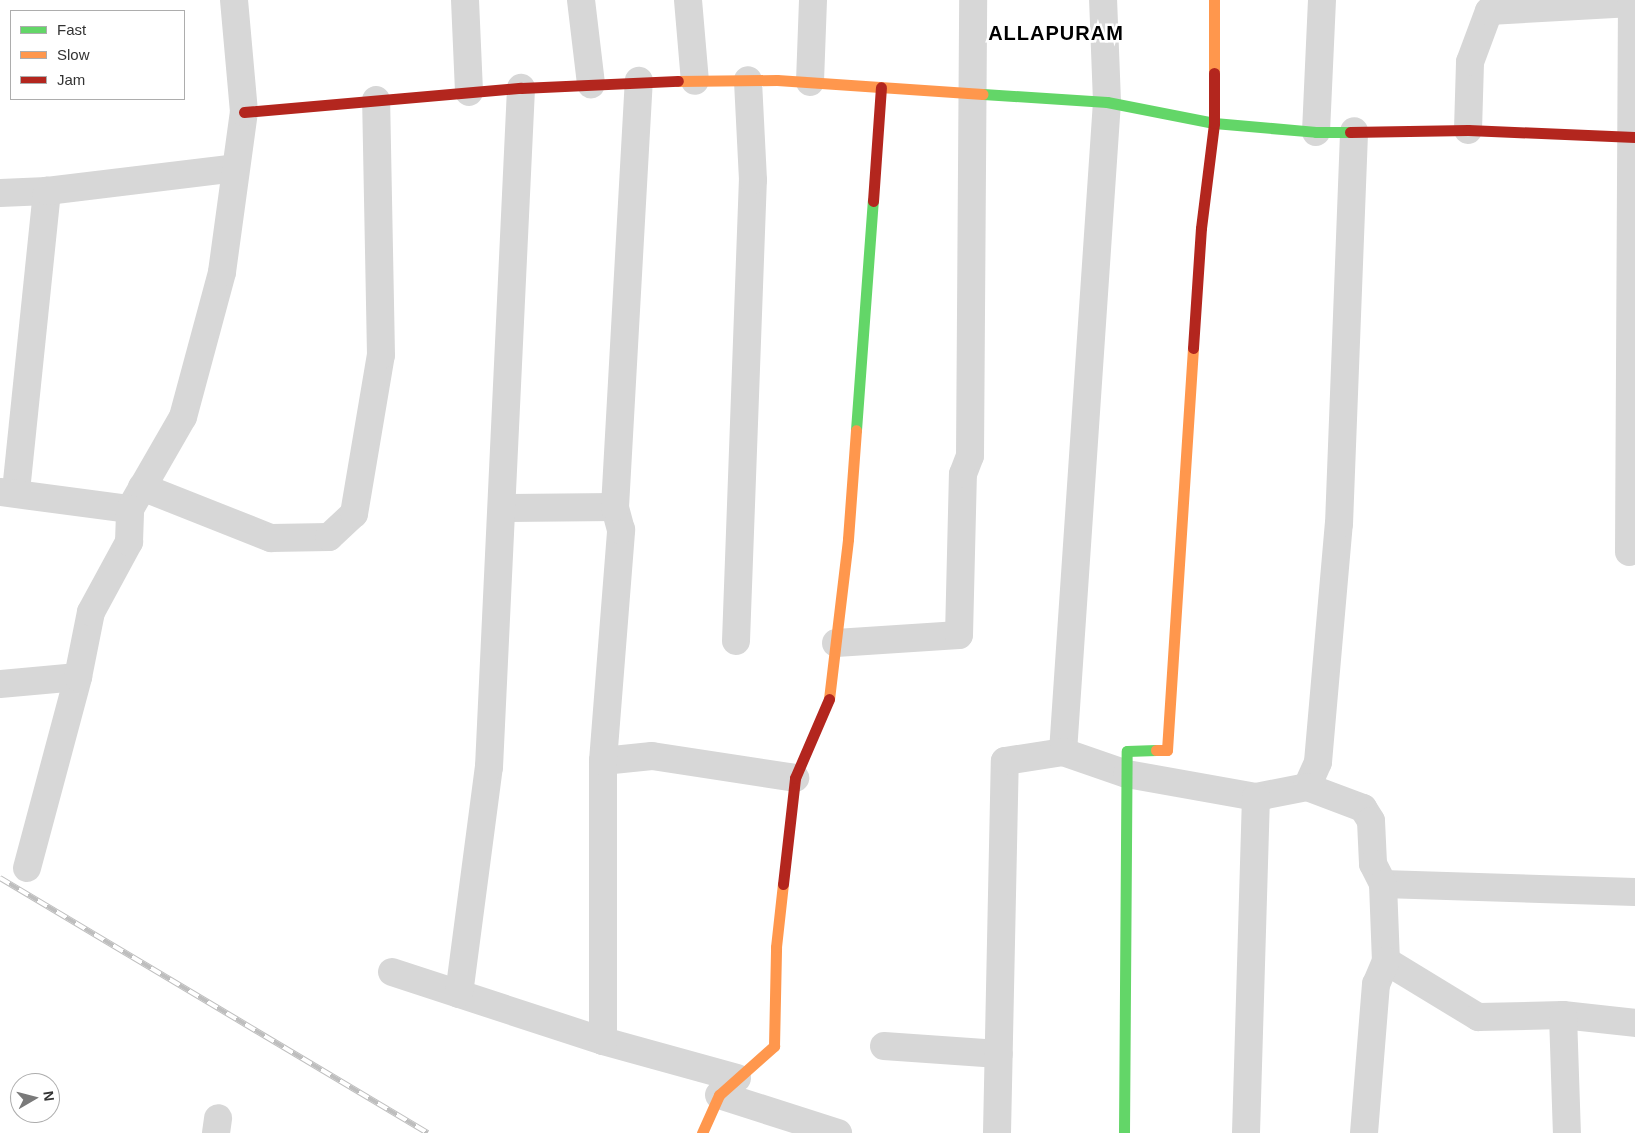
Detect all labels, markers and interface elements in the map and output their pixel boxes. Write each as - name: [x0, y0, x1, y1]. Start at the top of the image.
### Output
- legend: [10, 10, 185, 100]
- text: Fast: [57, 21, 86, 38]
- district label: ALLAPURAM: [987, 21, 1125, 45]
- text: Slow: [57, 46, 90, 63]
- text: Jam: [57, 71, 85, 88]
- north arrow: [10, 1073, 60, 1123]
- text: N: [40, 1090, 57, 1102]

